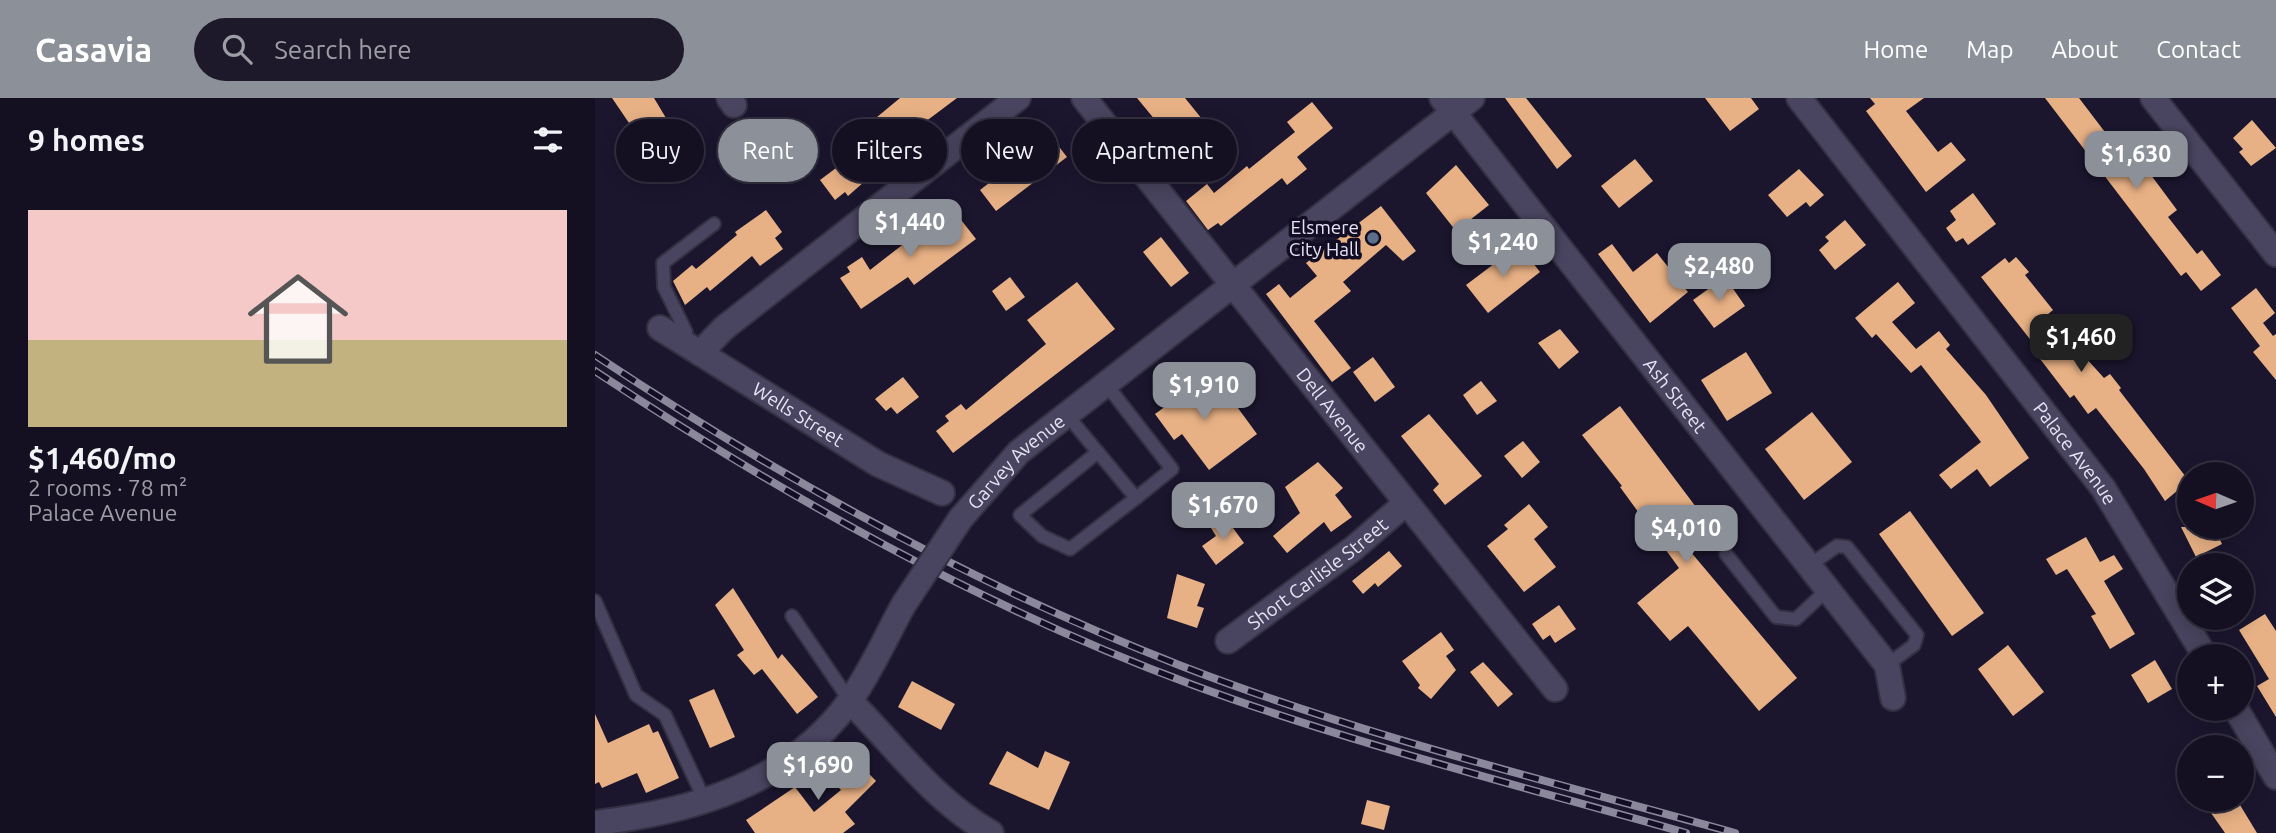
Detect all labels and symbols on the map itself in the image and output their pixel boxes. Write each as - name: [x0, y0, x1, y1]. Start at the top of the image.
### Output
- pin: $1,630: [2079, 132, 2193, 191]
- pin: $1,440: [853, 200, 967, 259]
- place label: Elsmere City Hall: [1289, 216, 1359, 260]
- pin: $1,240: [1446, 220, 1560, 279]
- marker: Elsmere City Hall: [1365, 230, 1381, 246]
- pin: $2,480: [1662, 244, 1776, 303]
- pin: $1,460: [2024, 314, 2138, 374]
- street label: Ash Street: [1639, 353, 1712, 438]
- pin: $1,910: [1147, 362, 1261, 422]
- street label: Dell Avenue: [1292, 363, 1373, 457]
- street label: Wells Street: [749, 378, 848, 451]
- street label: Palace Avenue: [2029, 397, 2121, 508]
- street label: Garvey Avenue: [963, 410, 1069, 514]
- north arrow: [2177, 462, 2254, 539]
- pin: $1,670: [1166, 482, 1280, 542]
- pin: $4,010: [1629, 505, 1743, 565]
- street label: Short Carlisle Street: [1243, 513, 1392, 634]
- pin: $1,690: [761, 742, 875, 802]

